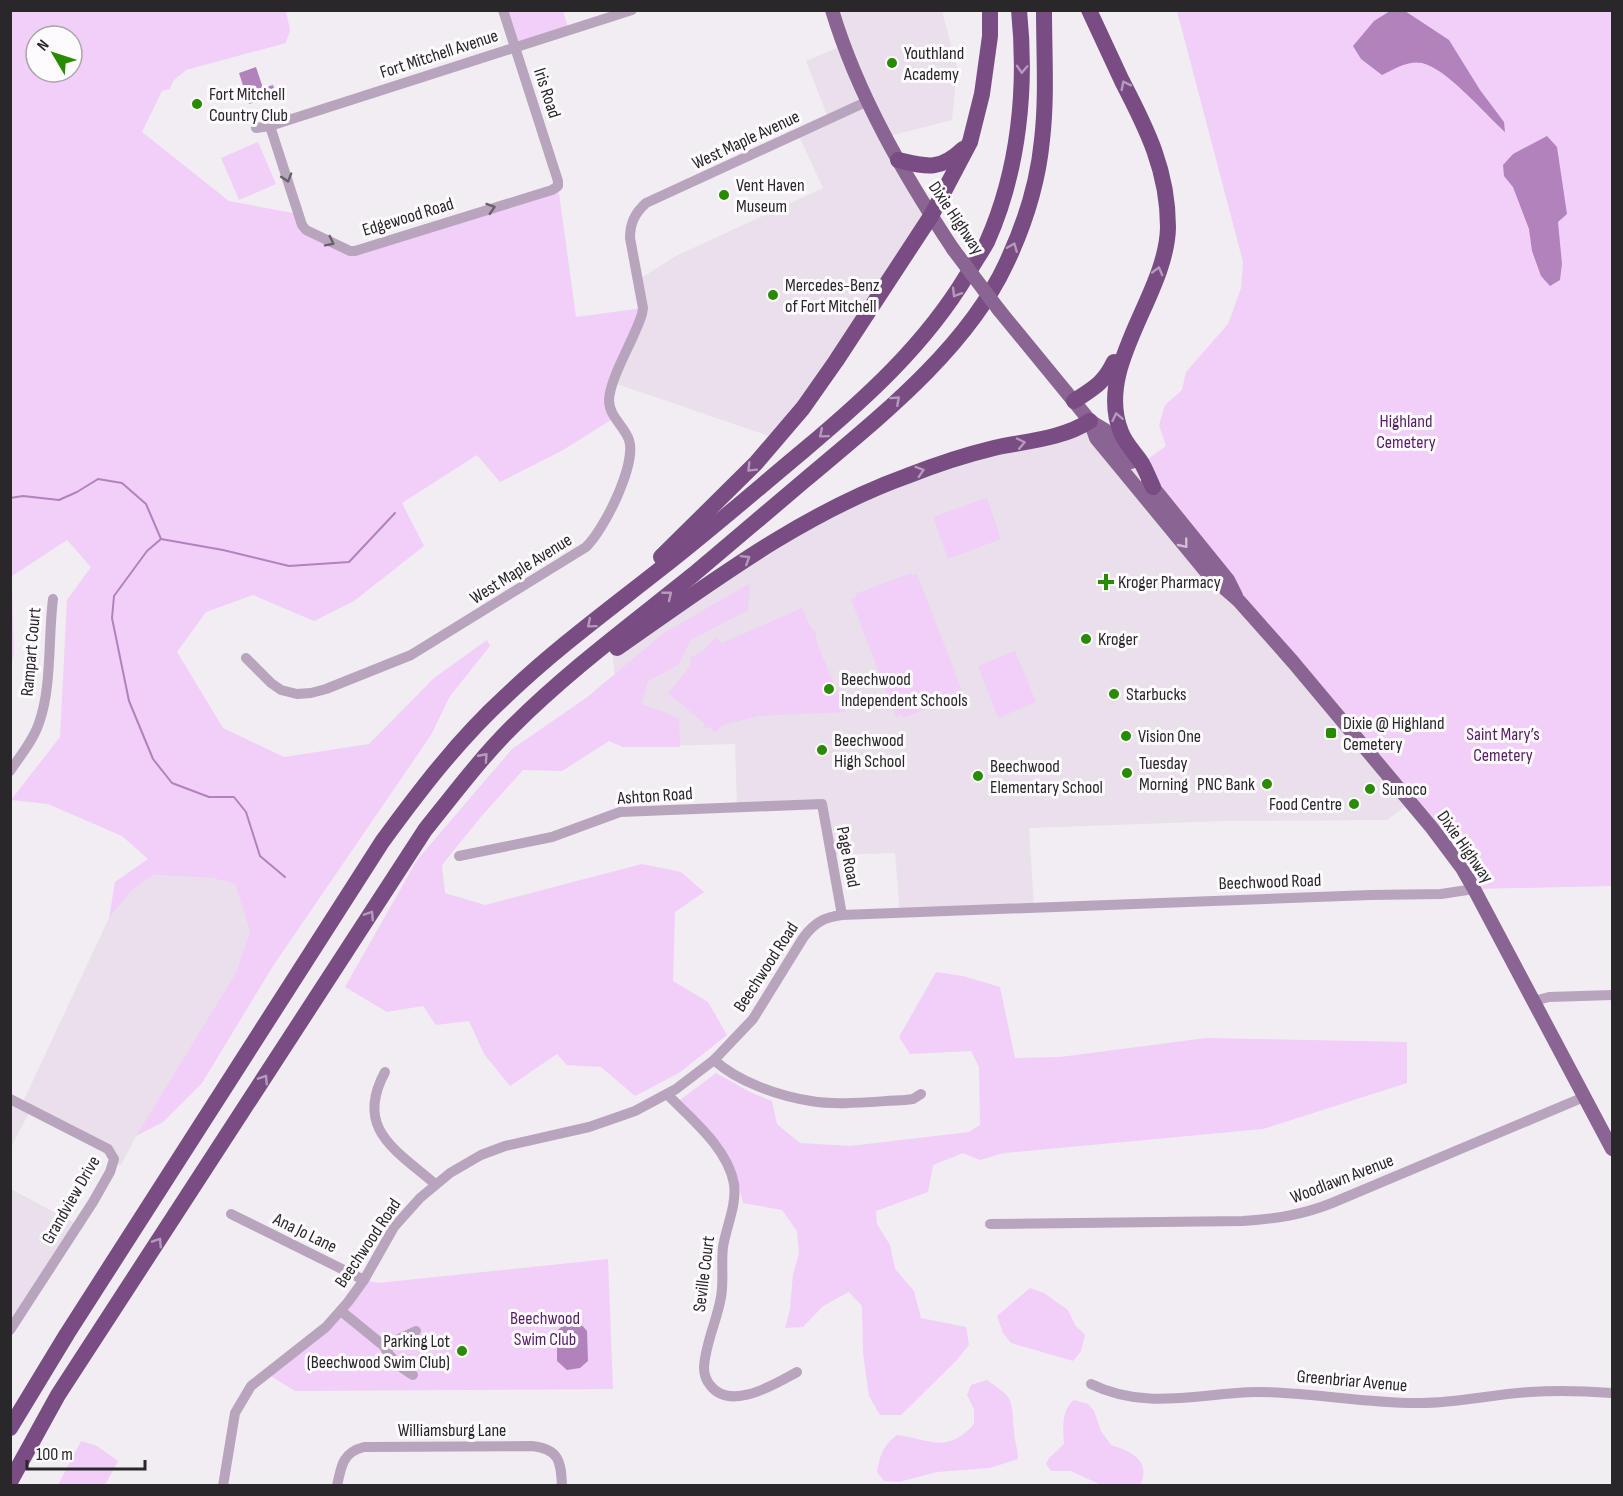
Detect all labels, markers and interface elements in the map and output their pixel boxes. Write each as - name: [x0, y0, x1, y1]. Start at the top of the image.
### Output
- north arrow: [24, 24, 84, 84]
- street label: Fort Mitchell Avenue: [377, 25, 501, 83]
- text: N: [33, 36, 54, 55]
- place label: Youthland Academy: [903, 43, 964, 85]
- marker: Youthland Academy: [885, 56, 899, 70]
- one-way arrow: [1015, 64, 1028, 73]
- street label: Iris Road: [529, 65, 565, 121]
- one-way arrow: [1120, 81, 1132, 92]
- place label: Fort Mitchell Country Club: [209, 84, 288, 126]
- marker: Fort Mitchell Country Club: [190, 97, 204, 111]
- street label: West Maple Avenue: [689, 106, 803, 174]
- one-way arrow: [280, 172, 292, 183]
- place label: Vent Haven Museum: [736, 175, 805, 217]
- street label: Dixie Highway: [924, 178, 988, 258]
- marker: Vent Haven Museum: [717, 188, 731, 202]
- street label: Edgewood Road: [360, 193, 456, 241]
- one-way arrow: [485, 203, 496, 216]
- one-way arrow: [324, 234, 335, 246]
- one-way arrow: [1006, 242, 1018, 253]
- one-way arrow: [1151, 266, 1163, 277]
- place label: Mercedes-Benz of Fort Mitchell: [785, 275, 880, 317]
- one-way arrow: [952, 287, 964, 297]
- marker: Mercedes-Benz of Fort Mitchell: [766, 288, 780, 302]
- one-way arrow: [889, 396, 900, 407]
- park label: Highland Cemetery: [1376, 411, 1436, 453]
- one-way arrow: [1112, 412, 1125, 422]
- one-way arrow: [819, 427, 830, 438]
- one-way arrow: [1016, 437, 1026, 450]
- one-way arrow: [747, 461, 758, 471]
- one-way arrow: [914, 466, 925, 479]
- street label: West Maple Avenue: [466, 529, 576, 609]
- one-way arrow: [1176, 537, 1187, 548]
- one-way arrow: [740, 555, 750, 567]
- place label: Kroger Pharmacy: [1118, 572, 1221, 593]
- marker: Kroger Pharmacy: [1099, 575, 1113, 589]
- one-way arrow: [661, 591, 672, 602]
- street label: Rampart Court: [17, 606, 45, 697]
- one-way arrow: [587, 616, 598, 627]
- place label: Kroger: [1098, 629, 1138, 650]
- marker: Kroger: [1079, 632, 1093, 646]
- place label: Beechwood Independent Schools: [841, 669, 968, 711]
- marker: Beechwood Independent Schools: [822, 682, 836, 696]
- place label: Starbucks: [1126, 684, 1186, 705]
- marker: Starbucks: [1107, 687, 1121, 701]
- place label: Dixie @ Highland Cemetery: [1343, 713, 1445, 755]
- park label: Saint Mary’s Cemetery: [1466, 724, 1540, 766]
- place label: Vision One: [1138, 726, 1201, 747]
- marker: Dixie @ Highland Cemetery: [1324, 726, 1338, 740]
- marker: Vision One: [1119, 729, 1133, 743]
- place label: Beechwood High School: [834, 730, 905, 772]
- marker: Beechwood High School: [815, 743, 829, 757]
- place label: Tuesday Morning: [1139, 753, 1188, 795]
- one-way arrow: [477, 754, 488, 764]
- place label: Beechwood Elementary School: [990, 756, 1103, 798]
- marker: Tuesday Morning: [1120, 766, 1134, 780]
- marker: Beechwood Elementary School: [971, 769, 985, 783]
- place label: PNC Bank: [1197, 774, 1255, 795]
- marker: PNC Bank: [1260, 777, 1274, 791]
- place label: Sunoco: [1382, 779, 1427, 800]
- marker: Sunoco: [1363, 782, 1377, 796]
- street label: Ashton Road: [616, 783, 693, 809]
- place label: Food Centre: [1269, 794, 1342, 815]
- marker: Food Centre: [1347, 797, 1361, 811]
- street label: Dixie Highway: [1432, 807, 1498, 887]
- street label: Page Road: [832, 825, 864, 889]
- street label: Beechwood Road: [1218, 870, 1322, 894]
- one-way arrow: [363, 911, 374, 922]
- street label: Beechwood Road: [729, 918, 803, 1016]
- one-way arrow: [257, 1075, 268, 1086]
- street label: Woodlawn Avenue: [1287, 1150, 1397, 1208]
- street label: Grandview Drive: [37, 1152, 105, 1248]
- street label: Beechwood Road: [331, 1195, 405, 1291]
- street label: Ana Jo Lane: [269, 1208, 340, 1257]
- street label: Seville Court: [689, 1234, 719, 1313]
- one-way arrow: [150, 1238, 161, 1249]
- park label: Beechwood Swim Club: [510, 1308, 580, 1350]
- place label: Parking Lot (Beechwood Swim Club): [307, 1331, 451, 1373]
- marker: Parking Lot (Beechwood Swim Club): [455, 1344, 469, 1358]
- street label: Greenbriar Avenue: [1296, 1366, 1408, 1396]
- street label: Williamsburg Lane: [398, 1420, 506, 1441]
- scale bar: [27, 1433, 146, 1471]
- text: 100 m: [36, 1444, 73, 1465]

